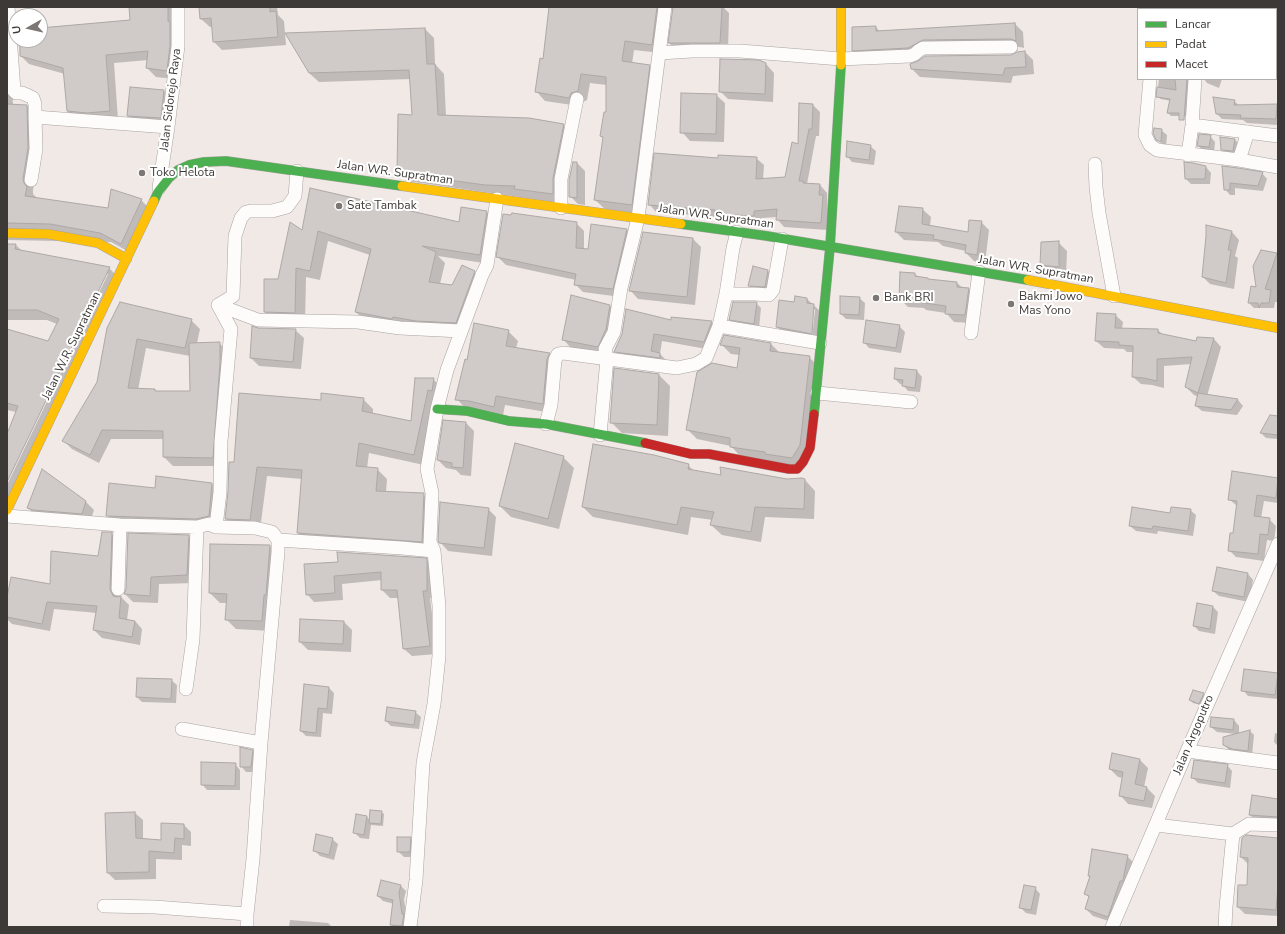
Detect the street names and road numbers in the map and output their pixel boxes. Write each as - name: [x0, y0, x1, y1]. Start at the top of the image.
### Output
- street label: Jalan Sidorejo Raya: [158, 48, 184, 152]
- street label: Jalan WR. Supratman: [336, 158, 454, 188]
- street label: Jalan WR. Supratman: [657, 202, 775, 232]
- street label: Jalan WR. Supratman: [977, 253, 1095, 287]
- street label: Jalan W.R. Supratman: [40, 290, 104, 402]
- street label: Jalan Argoputro: [1171, 693, 1217, 777]

